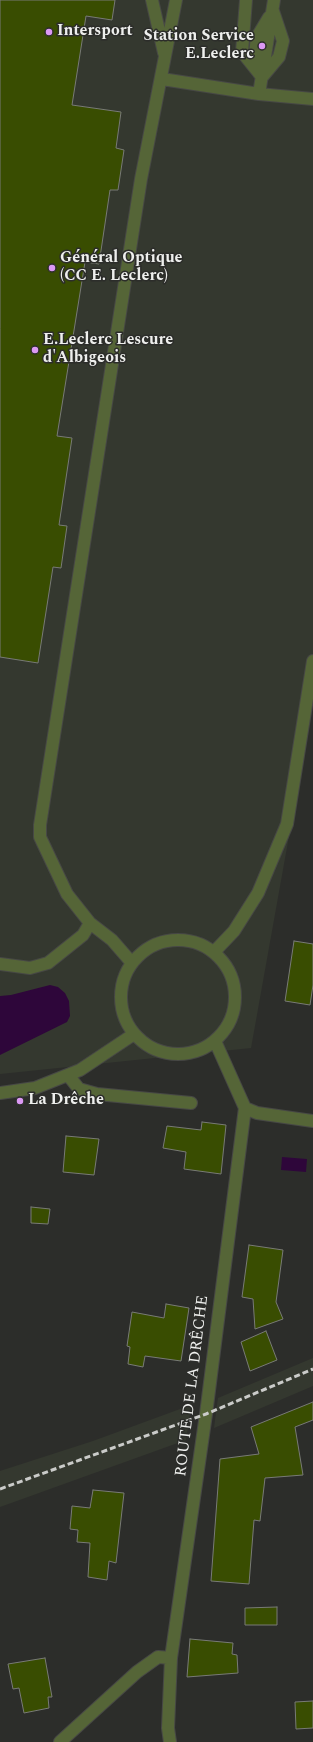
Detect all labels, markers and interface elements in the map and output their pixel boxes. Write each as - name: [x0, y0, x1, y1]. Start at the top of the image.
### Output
- place label: Intersport: [57, 22, 133, 42]
- marker: Intersport: [44, 27, 54, 37]
- place label: Station Service E.Leclerc: [143, 27, 254, 65]
- marker: Station Service E.Leclerc: [257, 41, 267, 51]
- place label: Général Optique (CC E. Leclerc): [60, 249, 183, 287]
- marker: Général Optique (CC E. Leclerc): [47, 263, 57, 273]
- place label: E.Leclerc Lescure d'Albigeois: [43, 331, 173, 369]
- marker: E.Leclerc Lescure d'Albigeois: [30, 345, 40, 355]
- place label: La Drêche: [28, 1091, 104, 1111]
- marker: La Drêche: [15, 1096, 25, 1106]
- street label: ROUTE DE LA DRÊCHE: [172, 1294, 214, 1478]

